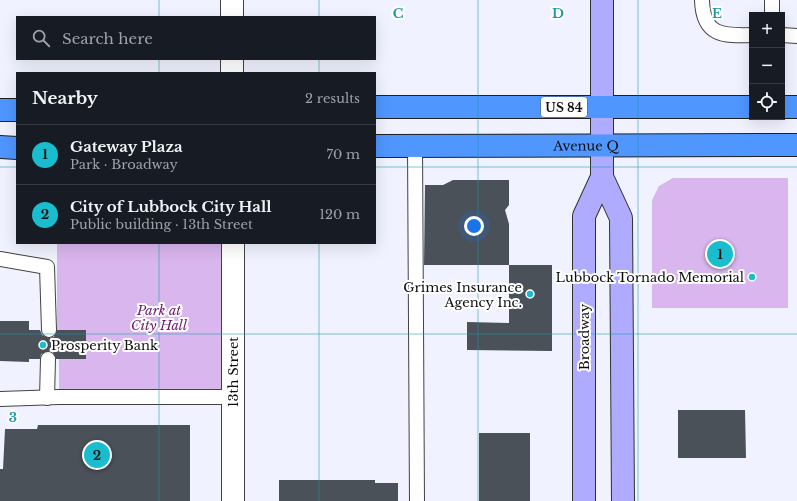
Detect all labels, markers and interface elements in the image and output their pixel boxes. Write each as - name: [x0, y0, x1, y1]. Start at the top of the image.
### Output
- text: C: [393, 5, 404, 22]
- text: D: [552, 5, 564, 22]
- text: E: [712, 5, 722, 22]
- map controls: [749, 12, 785, 120]
- button: +: [749, 12, 785, 48]
- search box: [16, 16, 376, 60]
- icon: search: [30, 27, 52, 49]
- text: Search here: [62, 29, 153, 48]
- button: −: [749, 48, 785, 84]
- button: locate: [749, 84, 785, 120]
- text: Nearby: [32, 88, 98, 109]
- text: 2 results: [305, 90, 360, 107]
- road number: US 84: [541, 97, 587, 117]
- text: Gateway Plaza: [70, 137, 183, 156]
- street label: Avenue Q: [552, 137, 619, 154]
- text: 1: [42, 146, 48, 163]
- text: 70 m: [327, 146, 360, 163]
- text: Park · Broadway: [70, 156, 178, 173]
- text: City of Lubbock City Hall: [70, 197, 272, 216]
- text: 2: [41, 206, 49, 223]
- text: 120 m: [319, 206, 360, 223]
- text: Public building · 13th Street: [70, 216, 253, 233]
- your location: [464, 216, 484, 236]
- pin: 1: [707, 239, 733, 269]
- place label: Lubbock Tornado Memorial: [556, 269, 744, 286]
- marker: Lubbock Tornado Memorial: [747, 272, 757, 282]
- place label: Grimes Insurance Agency Inc.: [403, 279, 522, 311]
- marker: Grimes Insurance Agency Inc.: [525, 289, 535, 299]
- park label: Park at City Hall: [131, 302, 188, 334]
- street label: Broadway: [576, 303, 593, 370]
- place label: Prosperity Bank: [51, 337, 158, 354]
- street label: 13th Street: [225, 337, 242, 407]
- marker: Prosperity Bank: [38, 340, 48, 350]
- text: 3: [9, 409, 17, 426]
- pin: 2: [84, 440, 110, 470]

